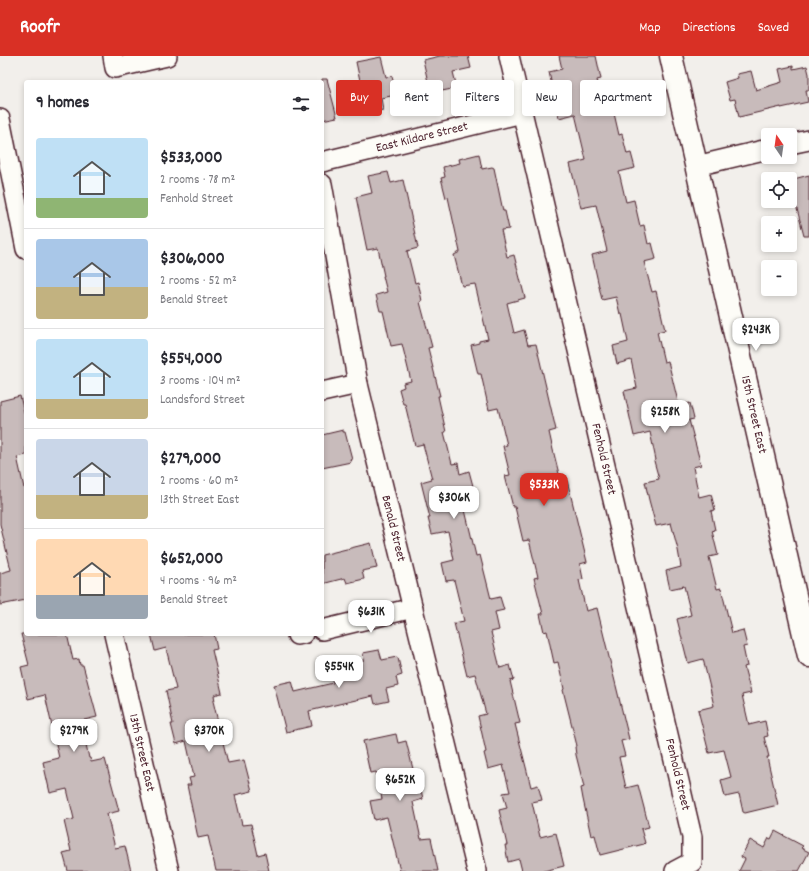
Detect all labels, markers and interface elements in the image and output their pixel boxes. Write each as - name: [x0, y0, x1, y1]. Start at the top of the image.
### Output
- text: Roofr: [20, 15, 60, 42]
- text: Map: [639, 18, 661, 38]
- text: Directions: [683, 18, 736, 38]
- text: Saved: [758, 18, 789, 38]
- chip: Buy: [336, 80, 382, 116]
- chip: Rent: [390, 80, 443, 116]
- chip: Filters: [451, 80, 514, 116]
- chip: New: [522, 80, 572, 116]
- chip: Apartment: [580, 80, 666, 116]
- text: 9 homes: [36, 92, 89, 116]
- icon: filters: [290, 93, 312, 115]
- street label: East Kildare Street: [374, 117, 470, 158]
- north arrow: [761, 128, 797, 164]
- map controls: [761, 128, 797, 296]
- text: $533,000: [160, 147, 223, 171]
- icon: home: [68, 154, 116, 202]
- text: 2 rooms · 78 m²: [160, 171, 235, 190]
- button: locate: [761, 172, 797, 208]
- text: Fenhold Street: [160, 190, 233, 209]
- button: +: [761, 216, 797, 252]
- text: $306,000: [160, 248, 225, 272]
- icon: home: [68, 255, 116, 303]
- button: −: [761, 260, 797, 296]
- text: 2 rooms · 52 m²: [160, 272, 237, 291]
- text: Benald Street: [160, 291, 228, 310]
- pin: $243K: [728, 318, 784, 352]
- text: $243K: [741, 321, 771, 340]
- text: $554,000: [160, 348, 222, 372]
- icon: home: [68, 355, 116, 403]
- text: 3 rooms · 104 m²: [160, 372, 240, 391]
- street label: 15th Street East: [735, 374, 772, 456]
- text: Landsford Street: [160, 391, 245, 410]
- pin: $258K: [637, 400, 693, 434]
- text: $258K: [650, 403, 680, 422]
- street label: Fenhold Street: [586, 421, 621, 497]
- text: $279,000: [160, 448, 221, 472]
- icon: home: [68, 455, 116, 503]
- text: 2 rooms · 60 m²: [160, 472, 238, 491]
- pin: $533K: [516, 473, 572, 507]
- text: $533K: [529, 476, 559, 495]
- pin: $306K: [426, 486, 482, 520]
- text: $306K: [438, 489, 470, 508]
- text: 13th Street East: [160, 491, 239, 510]
- street label: Benald Street: [376, 493, 411, 564]
- text: $652,000: [160, 548, 223, 572]
- icon: home: [68, 555, 116, 603]
- text: 4 rooms · 96 m²: [160, 572, 237, 591]
- text: Benald Street: [160, 591, 228, 610]
- pin: $631K: [343, 600, 399, 634]
- text: $631K: [357, 603, 385, 622]
- pin: $554K: [311, 655, 367, 689]
- text: $554K: [324, 658, 354, 677]
- street label: 13th Street East: [123, 712, 160, 794]
- pin: $279K: [46, 719, 102, 753]
- pin: $370K: [181, 719, 237, 753]
- text: $279K: [59, 722, 89, 741]
- text: $370K: [194, 722, 224, 741]
- street label: Fenhold Street: [660, 737, 695, 813]
- pin: $652K: [372, 768, 428, 802]
- text: $652K: [385, 771, 415, 790]

